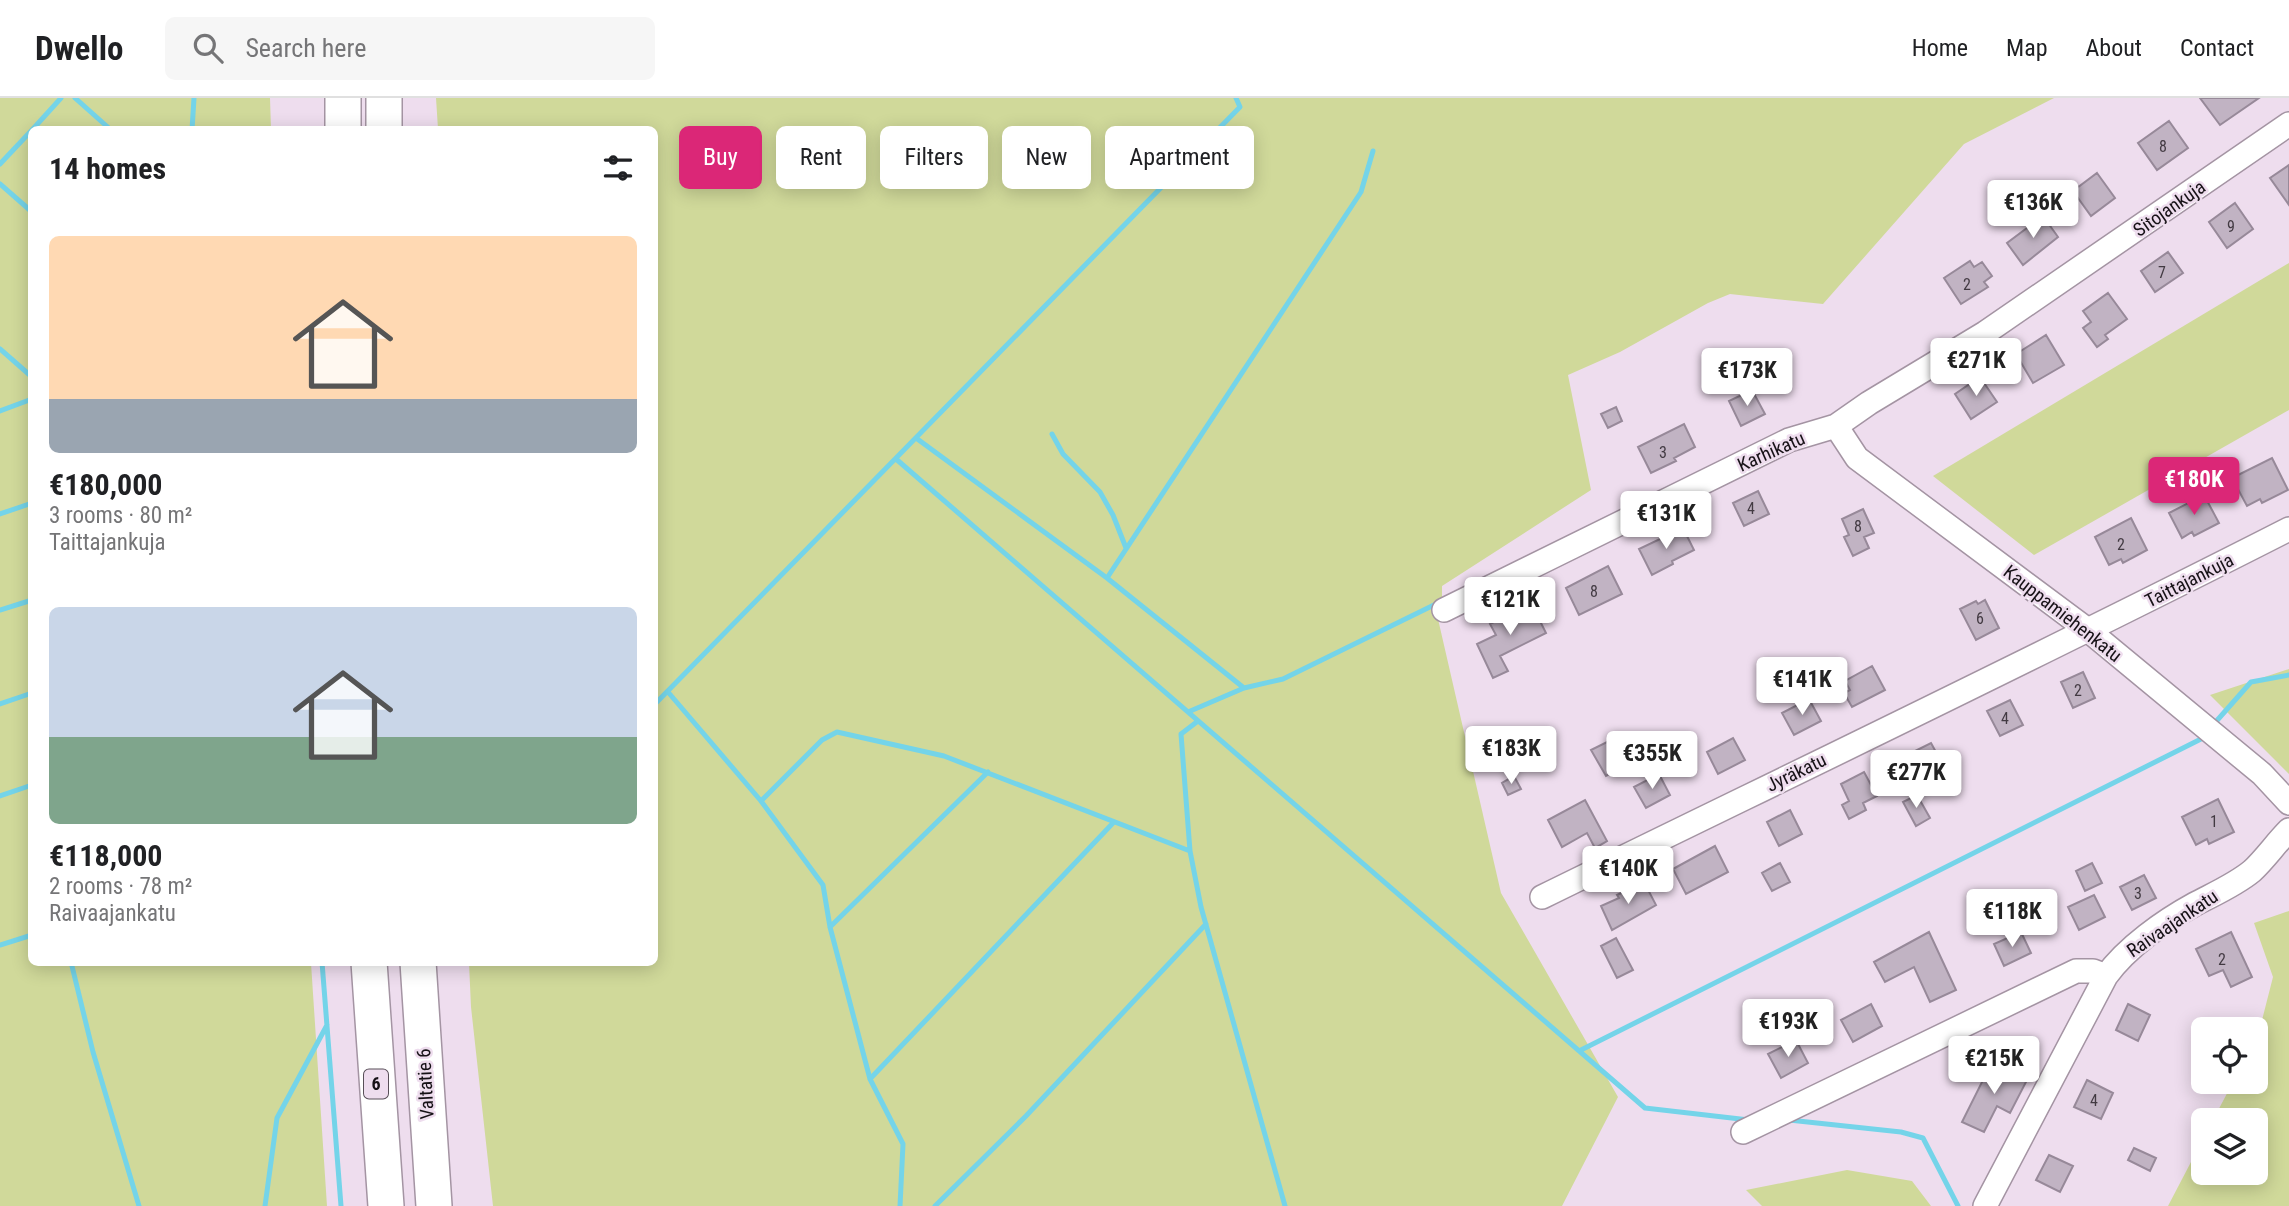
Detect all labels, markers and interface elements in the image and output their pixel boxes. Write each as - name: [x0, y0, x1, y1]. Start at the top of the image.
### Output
- search box: [165, 17, 655, 80]
- text: Dwello: [35, 29, 123, 68]
- icon: search: [189, 29, 227, 67]
- text: Search here: [245, 33, 366, 63]
- text: Home: [1912, 34, 1968, 62]
- text: Map: [2006, 34, 2048, 62]
- text: About: [2086, 34, 2142, 62]
- text: Contact: [2180, 34, 2254, 62]
- chip: Buy: [679, 126, 762, 189]
- chip: Rent: [776, 126, 866, 189]
- chip: Filters: [880, 126, 988, 189]
- chip: New: [1002, 126, 1091, 189]
- chip: Apartment: [1105, 126, 1254, 189]
- house number: 8: [2159, 137, 2167, 156]
- icon: filters: [599, 149, 637, 187]
- text: 14 homes: [49, 151, 166, 186]
- street label: Sitojankuja: [2129, 175, 2210, 242]
- pin: €136K: [1984, 180, 2082, 240]
- text: €136K: [2003, 189, 2063, 216]
- house number: 9: [2227, 217, 2235, 236]
- house number: 7: [2158, 263, 2166, 282]
- house number: 2: [1963, 275, 1971, 294]
- icon: home: [280, 281, 406, 407]
- pin: €271K: [1927, 338, 2025, 398]
- text: €271K: [1946, 347, 2006, 374]
- pin: €173K: [1698, 348, 1796, 408]
- text: €173K: [1717, 357, 1777, 384]
- street label: Karhikatu: [1734, 426, 1808, 476]
- house number: 3: [1659, 443, 1667, 462]
- pin: €180K: [2145, 458, 2243, 517]
- text: €180K: [2164, 466, 2224, 493]
- text: €180,000: [49, 467, 162, 502]
- pin: €131K: [1617, 491, 1715, 551]
- house number: 4: [1747, 499, 1755, 518]
- text: €131K: [1636, 500, 1696, 527]
- text: 3 rooms · 80 m²: [49, 502, 192, 529]
- house number: 8: [1854, 517, 1862, 536]
- text: Taittajankuja: [49, 529, 166, 556]
- house number: 2: [2117, 535, 2125, 554]
- street label: Taittajankuja: [2141, 548, 2237, 613]
- street label: Kauppamiehenkatu: [1999, 560, 2126, 667]
- pin: €121K: [1461, 578, 1559, 637]
- house number: 8: [1590, 582, 1598, 601]
- text: €121K: [1480, 586, 1540, 613]
- house number: 6: [1976, 609, 1984, 628]
- icon: home: [280, 652, 406, 778]
- pin: €141K: [1753, 658, 1851, 717]
- text: €141K: [1772, 666, 1832, 693]
- house number: 2: [2074, 681, 2082, 700]
- house number: 4: [2001, 709, 2009, 728]
- pin: €183K: [1462, 726, 1560, 786]
- pin: €355K: [1603, 732, 1701, 791]
- text: €183K: [1481, 735, 1541, 762]
- text: €355K: [1622, 740, 1682, 767]
- street label: Jyräkatu: [1762, 748, 1830, 797]
- pin: €277K: [1867, 750, 1965, 810]
- text: €277K: [1886, 759, 1946, 786]
- house number: 1: [2210, 812, 2218, 831]
- text: €118,000: [49, 838, 162, 873]
- pin: €140K: [1579, 846, 1677, 906]
- text: €140K: [1598, 855, 1658, 882]
- text: 2 rooms · 78 m²: [49, 873, 192, 900]
- house number: 3: [2134, 884, 2142, 903]
- street label: Raivaajankatu: [2122, 885, 2222, 962]
- pin: €118K: [1963, 890, 2061, 949]
- text: €118K: [1982, 898, 2042, 925]
- text: Raivaajankatu: [49, 900, 176, 927]
- house number: 2: [2218, 950, 2226, 969]
- pin: €193K: [1739, 1000, 1837, 1059]
- text: €193K: [1758, 1008, 1818, 1035]
- map controls: [2191, 1017, 2268, 1185]
- button: locate: [2191, 1017, 2268, 1094]
- pin: €215K: [1945, 1037, 2043, 1096]
- text: €215K: [1964, 1045, 2024, 1072]
- street label: Valtatie 6: [412, 1048, 439, 1120]
- road number: 6: [364, 1070, 388, 1099]
- house number: 4: [2090, 1091, 2098, 1110]
- button: layers: [2191, 1108, 2268, 1185]

